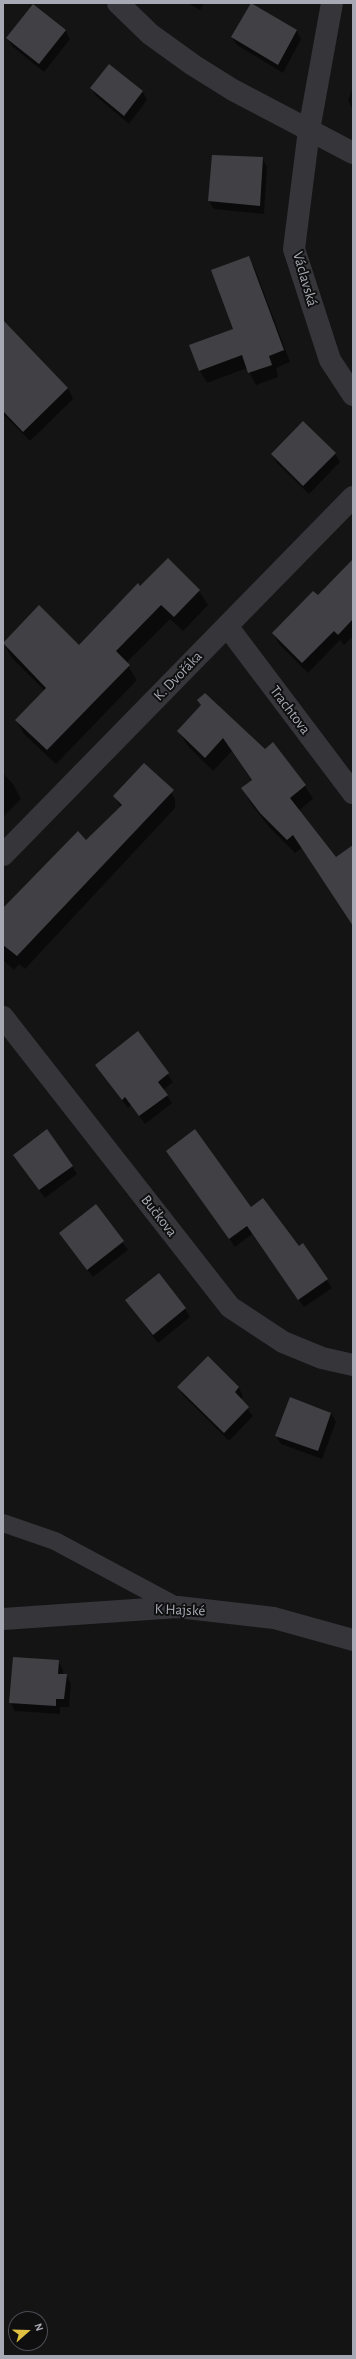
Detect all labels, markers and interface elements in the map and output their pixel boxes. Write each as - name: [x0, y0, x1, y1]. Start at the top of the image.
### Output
- street label: Václavská: [289, 250, 321, 308]
- street label: K. Dvořáka: [150, 647, 206, 705]
- street label: Trachtova: [266, 682, 314, 738]
- street label: Bučkova: [137, 1191, 181, 1241]
- street label: K Hajské: [154, 1600, 206, 1620]
- north arrow: [8, 2311, 48, 2351]
- text: N: [32, 2322, 45, 2333]

